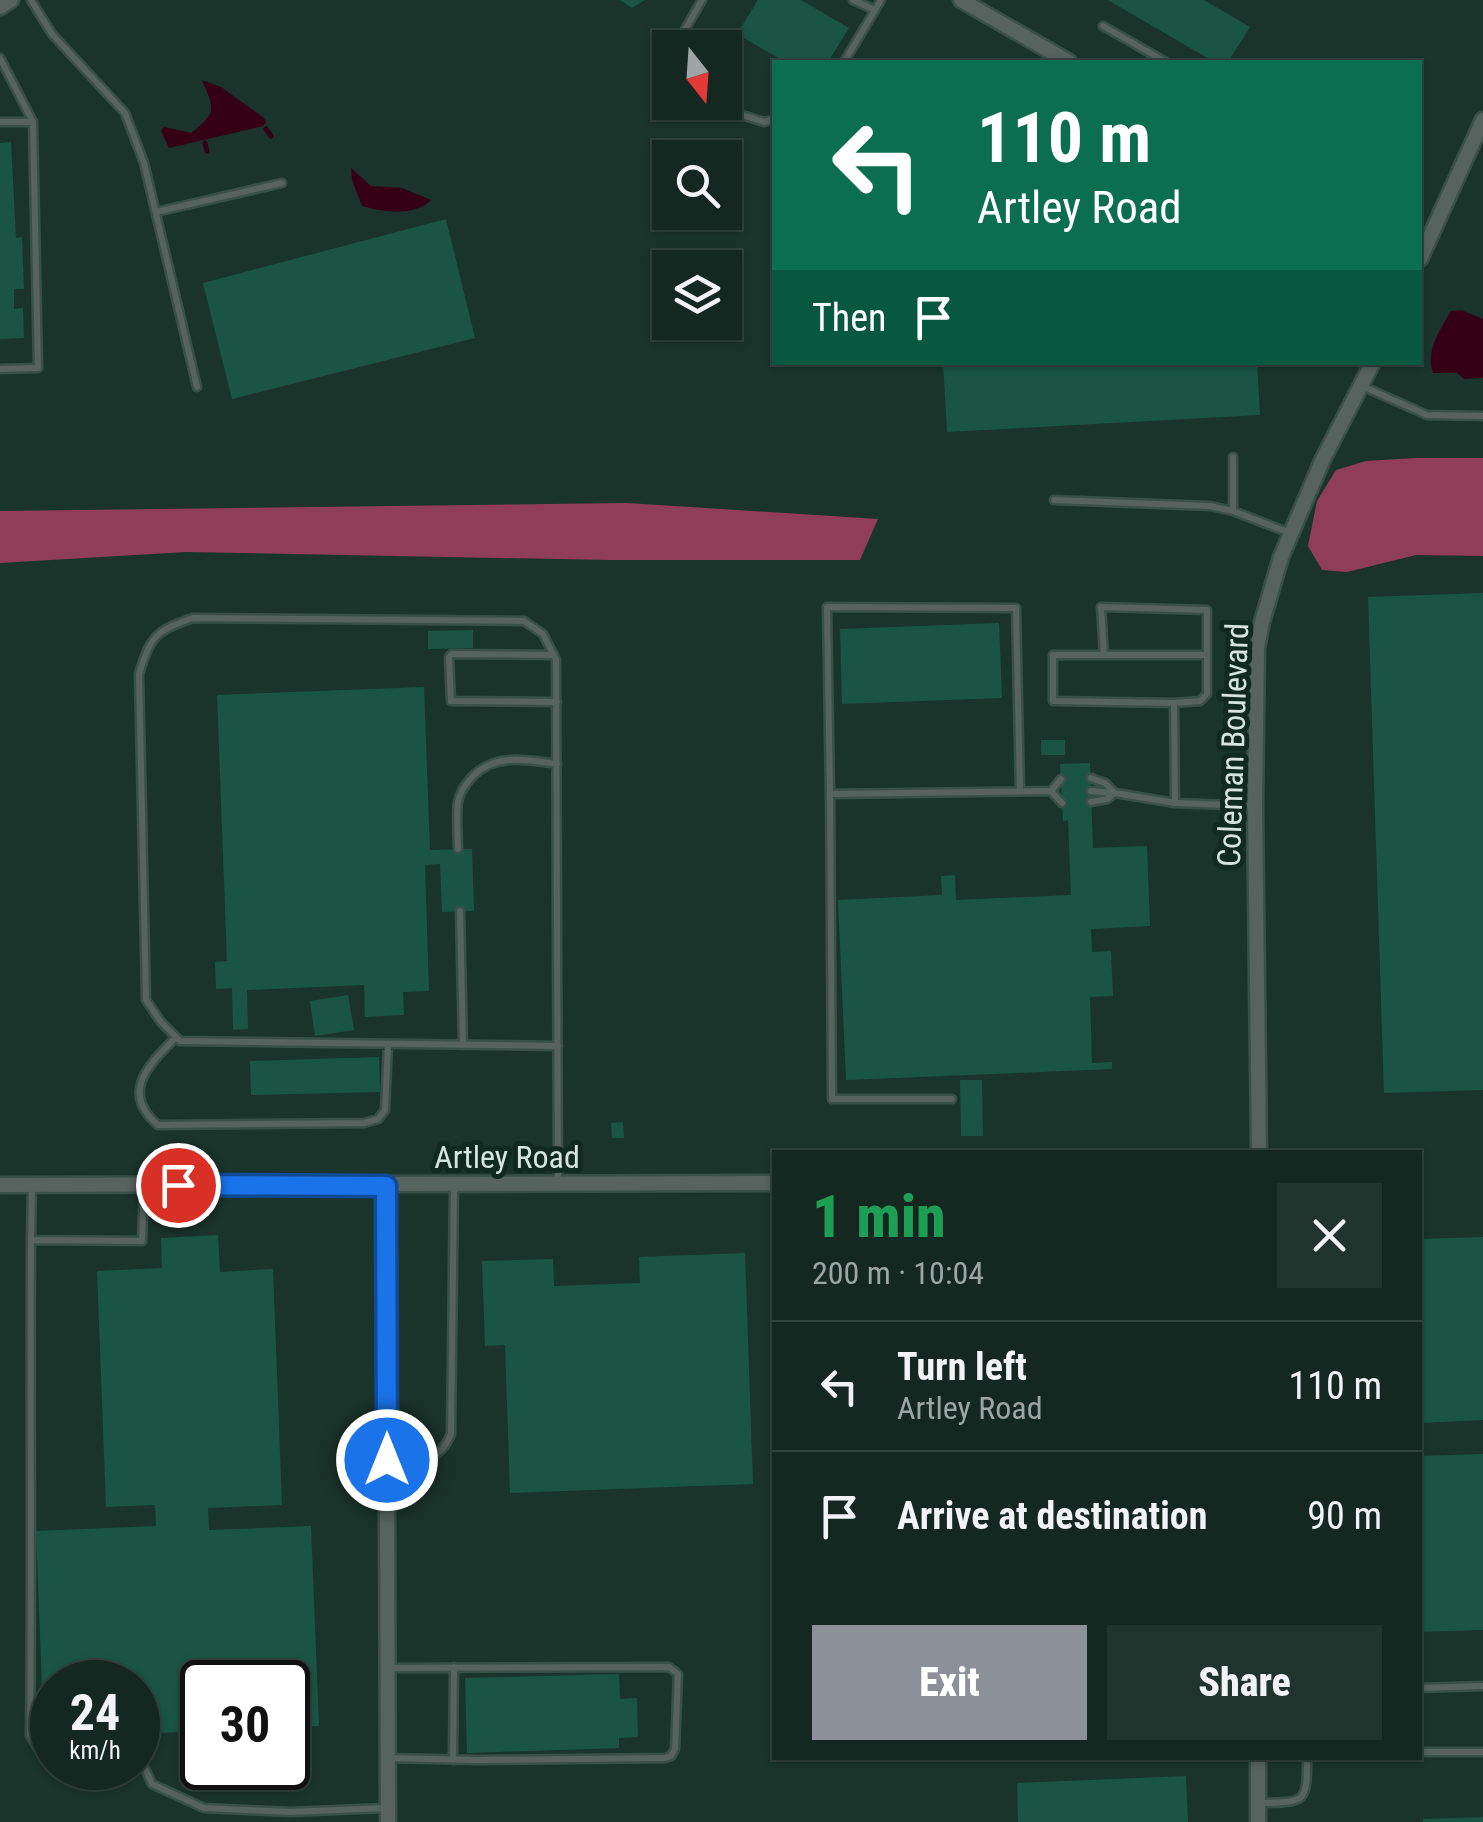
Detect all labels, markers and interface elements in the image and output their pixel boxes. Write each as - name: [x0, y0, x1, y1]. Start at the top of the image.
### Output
- north arrow: [652, 30, 742, 120]
- map controls: [652, 30, 742, 340]
- text: 110 m: [977, 97, 1151, 179]
- icon: left: [812, 100, 942, 230]
- button: search: [652, 140, 742, 230]
- text: Artley Road: [977, 181, 1182, 234]
- button: layers: [652, 250, 742, 340]
- icon: arrive: [906, 290, 961, 345]
- text: Then: [812, 296, 886, 340]
- street label: Coleman Boulevard: [1210, 622, 1256, 868]
- street label: Artley Road: [434, 1138, 580, 1176]
- pin: [136, 1143, 221, 1228]
- icon: arrive: [151, 1158, 206, 1213]
- text: 1 min: [812, 1181, 946, 1252]
- button: close: [1277, 1183, 1382, 1288]
- text: 200 m · 10:04: [812, 1254, 984, 1292]
- text: Turn left: [897, 1345, 1027, 1389]
- icon: left: [812, 1359, 867, 1414]
- text: 110 m: [1288, 1364, 1382, 1408]
- text: Artley Road: [897, 1389, 1043, 1427]
- position arrow: [335, 1408, 439, 1512]
- icon: arrive: [812, 1489, 867, 1544]
- text: Arrive at destination: [897, 1494, 1207, 1538]
- text: 90 m: [1307, 1494, 1382, 1538]
- button: Exit: [812, 1625, 1087, 1740]
- button: Share: [1107, 1625, 1382, 1740]
- speed limit sign: 30: [180, 1660, 310, 1790]
- text: 24: [70, 1684, 120, 1742]
- text: km/h: [69, 1736, 121, 1765]

